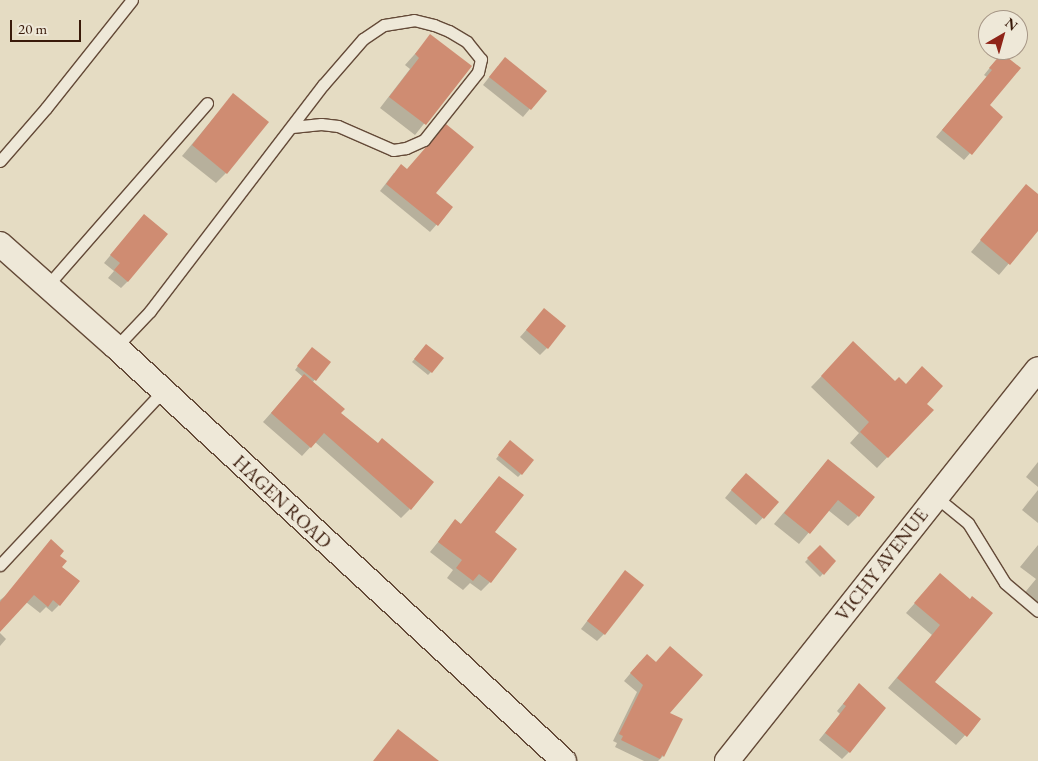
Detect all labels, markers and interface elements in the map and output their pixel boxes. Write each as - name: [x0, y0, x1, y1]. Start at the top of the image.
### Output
- scale bar: [12, 10, 84, 42]
- north arrow: [978, 10, 1028, 60]
- text: N: [1002, 13, 1022, 35]
- text: 20 m: [18, 19, 47, 38]
- street label: HAGEN ROAD: [228, 451, 336, 553]
- street label: VICHY AVENUE: [831, 504, 933, 626]

